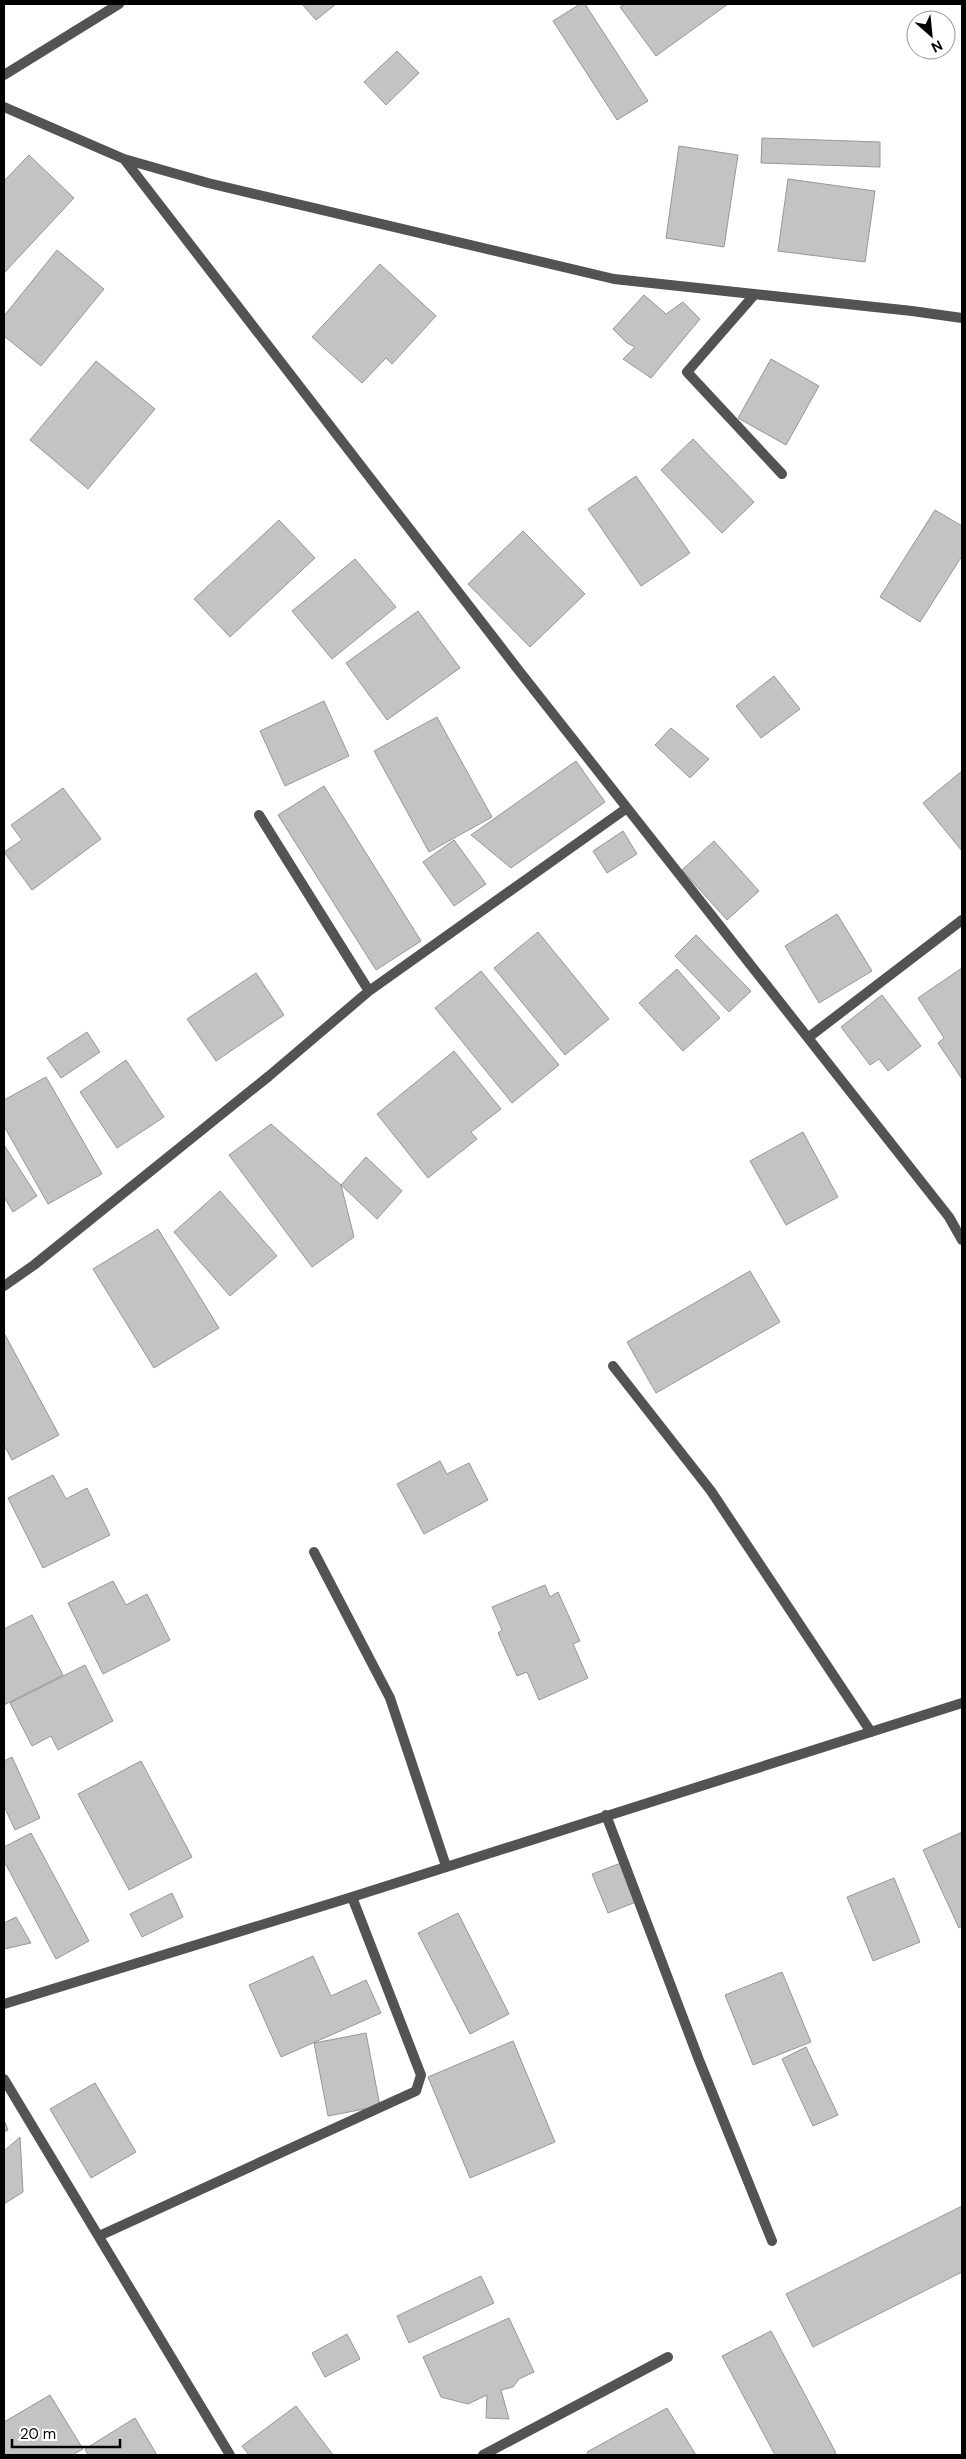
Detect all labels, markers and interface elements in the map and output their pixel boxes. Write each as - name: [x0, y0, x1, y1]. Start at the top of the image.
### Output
- north arrow: [906, 10, 956, 60]
- text: N: [928, 36, 946, 57]
- scale bar: [12, 2416, 120, 2448]
- text: 20 m: [20, 2424, 56, 2444]

